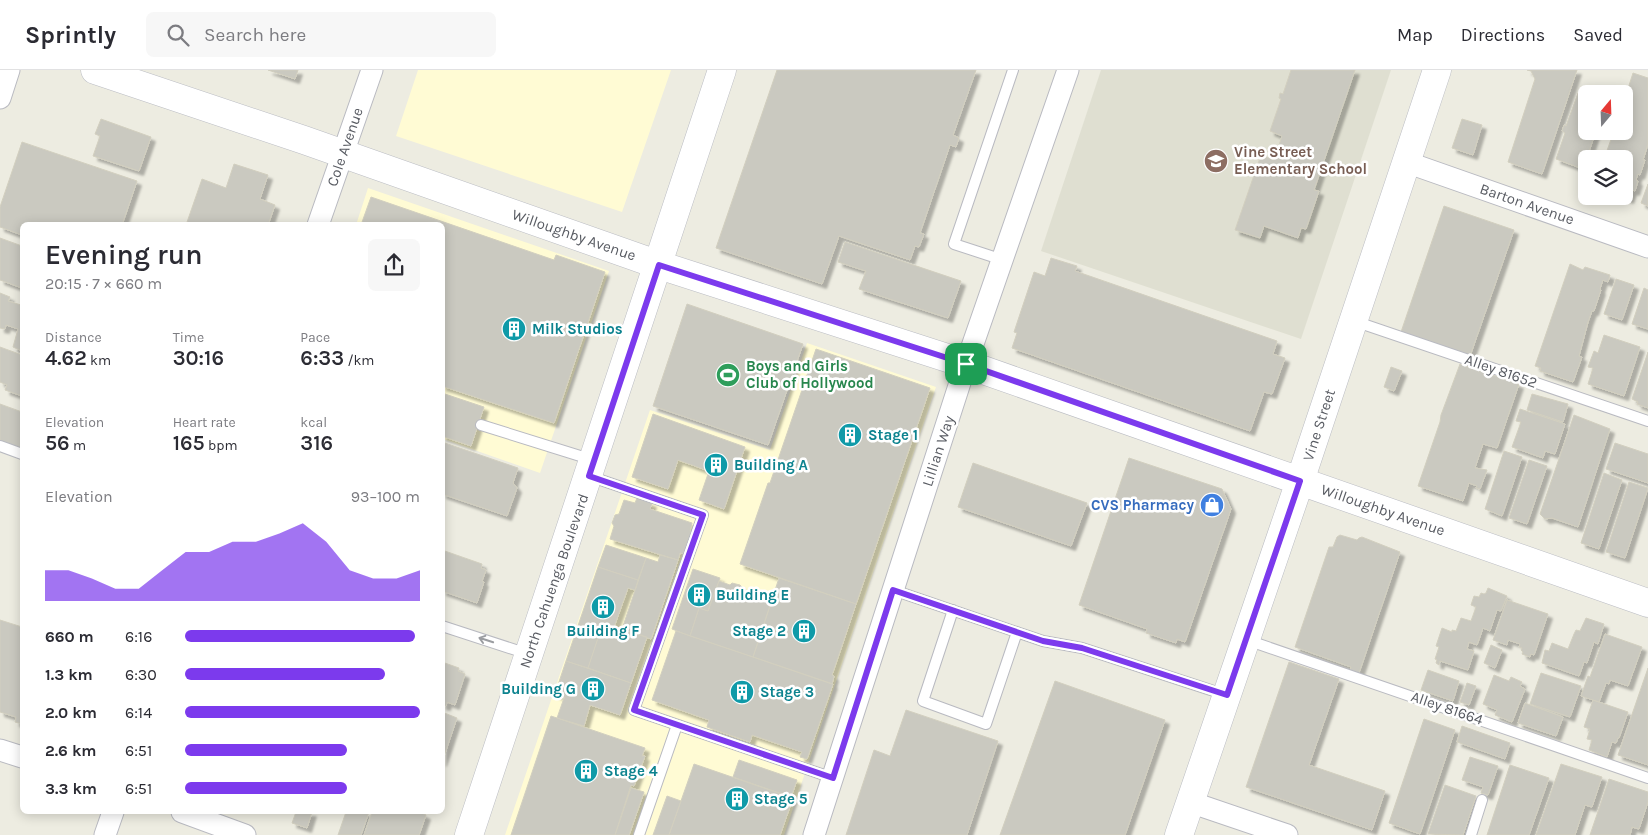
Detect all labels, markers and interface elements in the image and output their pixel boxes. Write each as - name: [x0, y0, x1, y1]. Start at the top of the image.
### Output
- search box: [146, 12, 496, 57]
- text: Sprintly: [25, 21, 116, 49]
- icon: search: [164, 21, 192, 49]
- text: Search here: [204, 24, 306, 46]
- text: Map: [1397, 24, 1433, 46]
- text: Directions: [1461, 24, 1545, 46]
- text: Saved: [1573, 24, 1623, 46]
- north arrow: [1578, 85, 1632, 140]
- map controls: [1578, 85, 1633, 205]
- street label: Cole Avenue: [323, 105, 367, 189]
- place label: Vine Street Elementary School: [1234, 143, 1367, 178]
- school or university icon: Vine Street Elementary School: [1203, 148, 1229, 174]
- button: layers: [1578, 150, 1633, 205]
- street label: Barton Avenue: [1477, 179, 1577, 229]
- street label: Willoughby Avenue: [510, 205, 638, 265]
- text: Evening run: [45, 238, 202, 271]
- button: share: [368, 239, 420, 291]
- text: 20:15 · 7 × 660 m: [45, 274, 162, 293]
- building icon: Milk Studios: [501, 316, 527, 342]
- place label: Milk Studios: [532, 320, 623, 338]
- text: Distance: [45, 329, 102, 346]
- text: Time: [173, 329, 204, 346]
- text: Pace: [300, 329, 330, 346]
- pin: [945, 343, 987, 385]
- text: 4.62: [45, 346, 87, 370]
- text: 30:16: [173, 346, 224, 370]
- text: 6:33: [300, 346, 344, 370]
- icon: arrive: [952, 350, 980, 378]
- street label: Alley 81652: [1463, 350, 1539, 392]
- text: km: [87, 352, 111, 369]
- text: /km: [344, 352, 374, 369]
- place label: Boys and Girls Club of Hollywood: [746, 357, 874, 392]
- sports icon: Boys and Girls Club of Hollywood: [715, 362, 741, 388]
- street label: Vine Street: [1299, 387, 1339, 463]
- street label: Lillian Way: [918, 413, 958, 489]
- text: Elevation: [45, 414, 104, 431]
- text: Heart rate: [173, 414, 236, 431]
- text: kcal: [300, 414, 327, 431]
- building icon: Stage 1: [837, 422, 863, 448]
- place label: Stage 1: [868, 426, 918, 444]
- text: 56: [45, 431, 70, 455]
- text: 165: [173, 431, 205, 455]
- text: 316: [300, 431, 333, 455]
- text: m: [70, 437, 86, 454]
- text: bpm: [205, 437, 238, 454]
- building icon: Building A: [703, 452, 729, 478]
- place label: Building A: [734, 456, 809, 474]
- street label: Willoughby Avenue: [1319, 480, 1447, 540]
- text: Elevation: [45, 487, 113, 506]
- text: 93–100 m: [351, 487, 420, 506]
- street label: North Cahuenga Boulevard: [516, 491, 592, 671]
- shop icon: CVS Pharmacy: [1199, 492, 1225, 518]
- place label: CVS Pharmacy: [1091, 496, 1194, 514]
- building icon: Building E: [686, 582, 712, 608]
- place label: Building E: [716, 586, 789, 604]
- building icon: Building F: [590, 594, 616, 620]
- building icon: Stage 2: [791, 618, 817, 644]
- place label: Building F: [567, 622, 639, 640]
- place label: Stage 2: [732, 622, 786, 640]
- text: 660 m: [45, 627, 94, 646]
- text: 6:16: [125, 627, 152, 646]
- one-way arrow: [478, 634, 494, 644]
- text: 1.3 km: [45, 665, 93, 684]
- text: 6:30: [125, 665, 157, 684]
- building icon: Building G: [580, 676, 606, 702]
- building icon: Stage 3: [729, 679, 755, 705]
- place label: Building G: [501, 680, 576, 698]
- place label: Stage 3: [760, 683, 814, 701]
- street label: Alley 81664: [1409, 687, 1486, 729]
- text: 2.0 km: [45, 703, 97, 722]
- text: 6:14: [125, 703, 152, 722]
- text: 2.6 km: [45, 741, 97, 760]
- text: 6:51: [125, 741, 152, 760]
- building icon: Stage 4: [573, 758, 599, 784]
- place label: Stage 4: [604, 762, 658, 780]
- text: 3.3 km: [45, 779, 97, 798]
- text: 6:51: [125, 779, 152, 798]
- building icon: Stage 5: [724, 786, 750, 812]
- place label: Stage 5: [754, 790, 808, 808]

